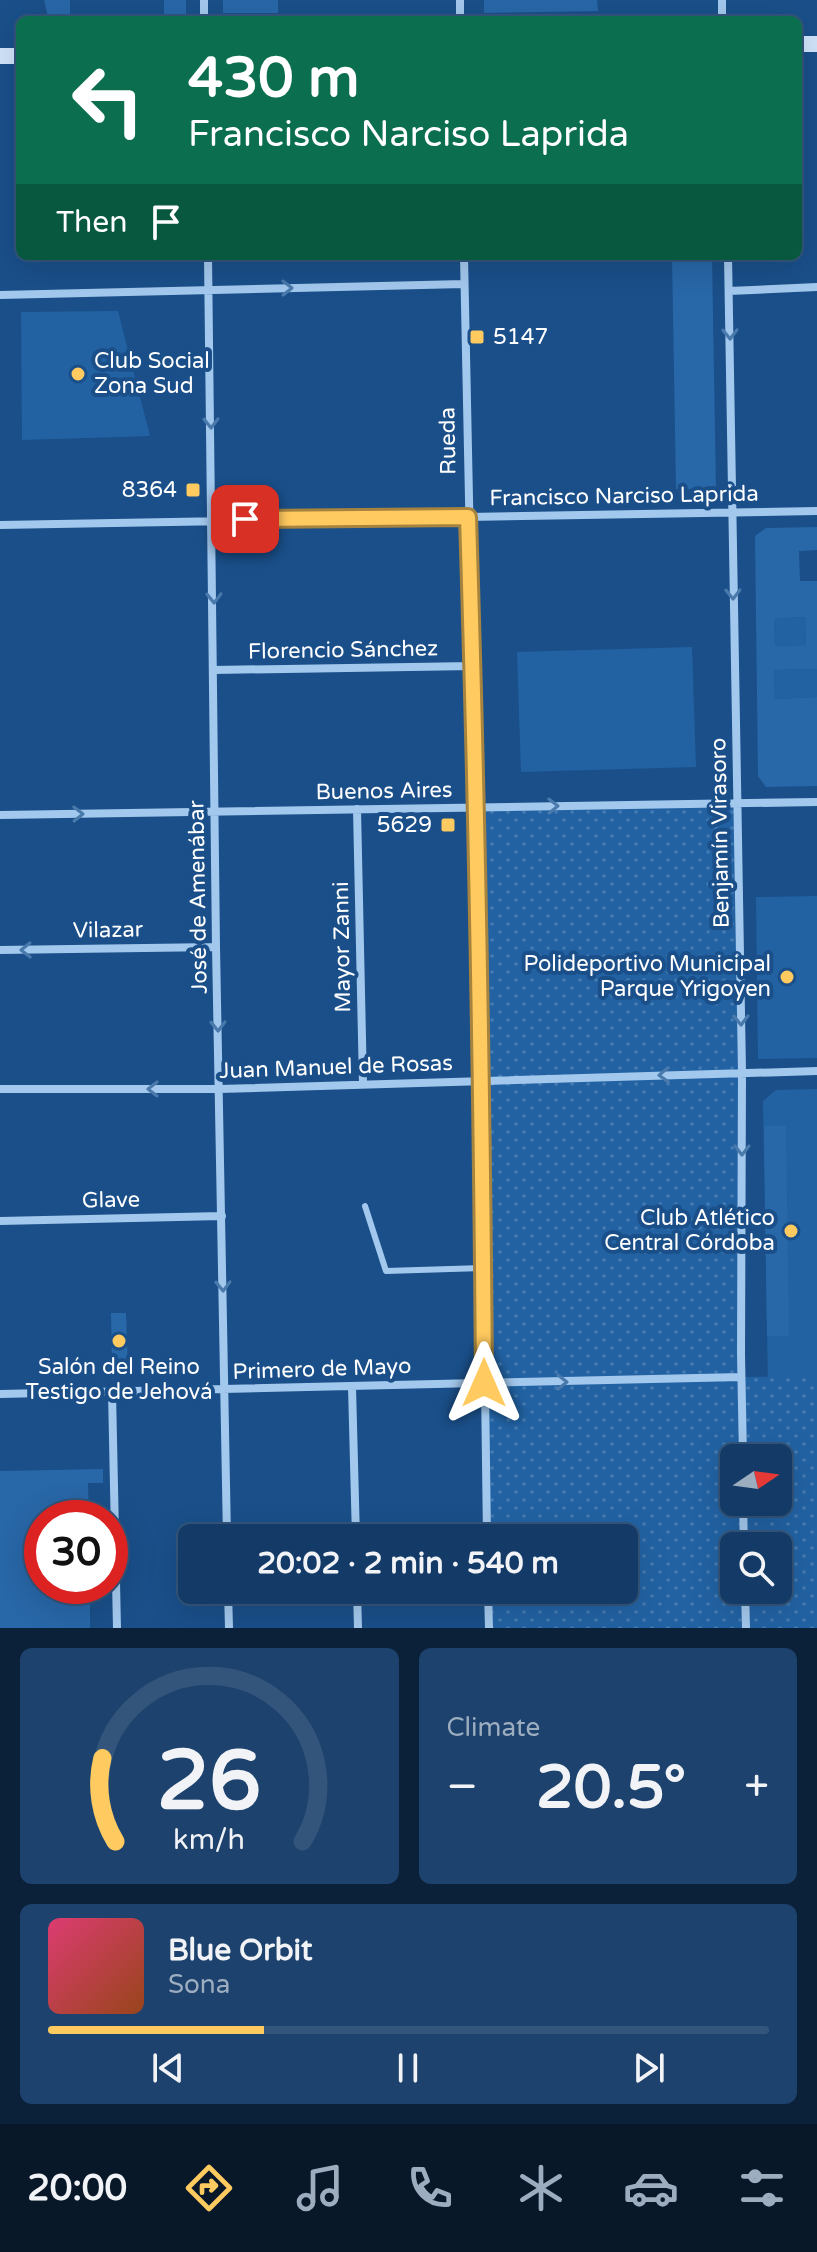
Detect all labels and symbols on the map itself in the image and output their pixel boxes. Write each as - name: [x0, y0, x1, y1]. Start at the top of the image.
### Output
- one-way arrow: [281, 279, 294, 296]
- place label: 5147: [493, 324, 548, 350]
- marker: 5147: [468, 328, 486, 346]
- one-way arrow: [721, 328, 739, 341]
- place label: Club Social Zona Sud: [94, 348, 210, 399]
- marker: Club Social Zona Sud: [69, 365, 87, 383]
- street label: Rueda: [434, 407, 462, 475]
- one-way arrow: [203, 417, 220, 430]
- place label: 8364: [122, 477, 177, 503]
- marker: 8364: [184, 481, 202, 499]
- street label: Francisco Narciso Laprida: [489, 481, 759, 511]
- pin: [211, 485, 279, 553]
- one-way arrow: [724, 588, 742, 601]
- one-way arrow: [205, 592, 223, 605]
- street label: Florencio Sánchez: [248, 635, 438, 665]
- street label: Benjamín Virasoro: [705, 738, 735, 928]
- street label: Buenos Aires: [315, 777, 453, 805]
- one-way arrow: [547, 797, 560, 815]
- street label: José de Amenábar: [183, 799, 213, 994]
- one-way arrow: [72, 805, 85, 823]
- place label: 5629: [377, 812, 432, 838]
- marker: 5629: [439, 816, 457, 834]
- street label: Mayor Zanni: [328, 881, 356, 1013]
- street label: Vilazar: [73, 916, 144, 944]
- one-way arrow: [19, 941, 32, 959]
- place label: Polideportivo Municipal Parque Yrigoyen: [524, 951, 771, 1002]
- marker: Polideportivo Municipal Parque Yrigoyen: [778, 968, 796, 986]
- one-way arrow: [733, 1014, 750, 1027]
- one-way arrow: [209, 1020, 227, 1033]
- street label: Juan Manuel de Rosas: [219, 1050, 453, 1084]
- one-way arrow: [657, 1066, 670, 1083]
- one-way arrow: [146, 1080, 159, 1098]
- one-way arrow: [733, 1144, 751, 1157]
- street label: Glave: [82, 1186, 140, 1214]
- place label: Club Atlético Central Córdoba: [604, 1205, 775, 1256]
- marker: Club Atlético Central Córdoba: [782, 1222, 800, 1240]
- one-way arrow: [214, 1280, 231, 1293]
- marker: Salón del Reino Testigo de Jehová: [110, 1332, 128, 1350]
- position arrow: [442, 1341, 526, 1425]
- street label: Primero de Mayo: [232, 1353, 412, 1385]
- place label: Salón del Reino Testigo de Jehová: [25, 1354, 213, 1405]
- one-way arrow: [556, 1373, 569, 1391]
- north arrow: [720, 1444, 792, 1516]
- speed limit sign: 30: [24, 1500, 128, 1604]

